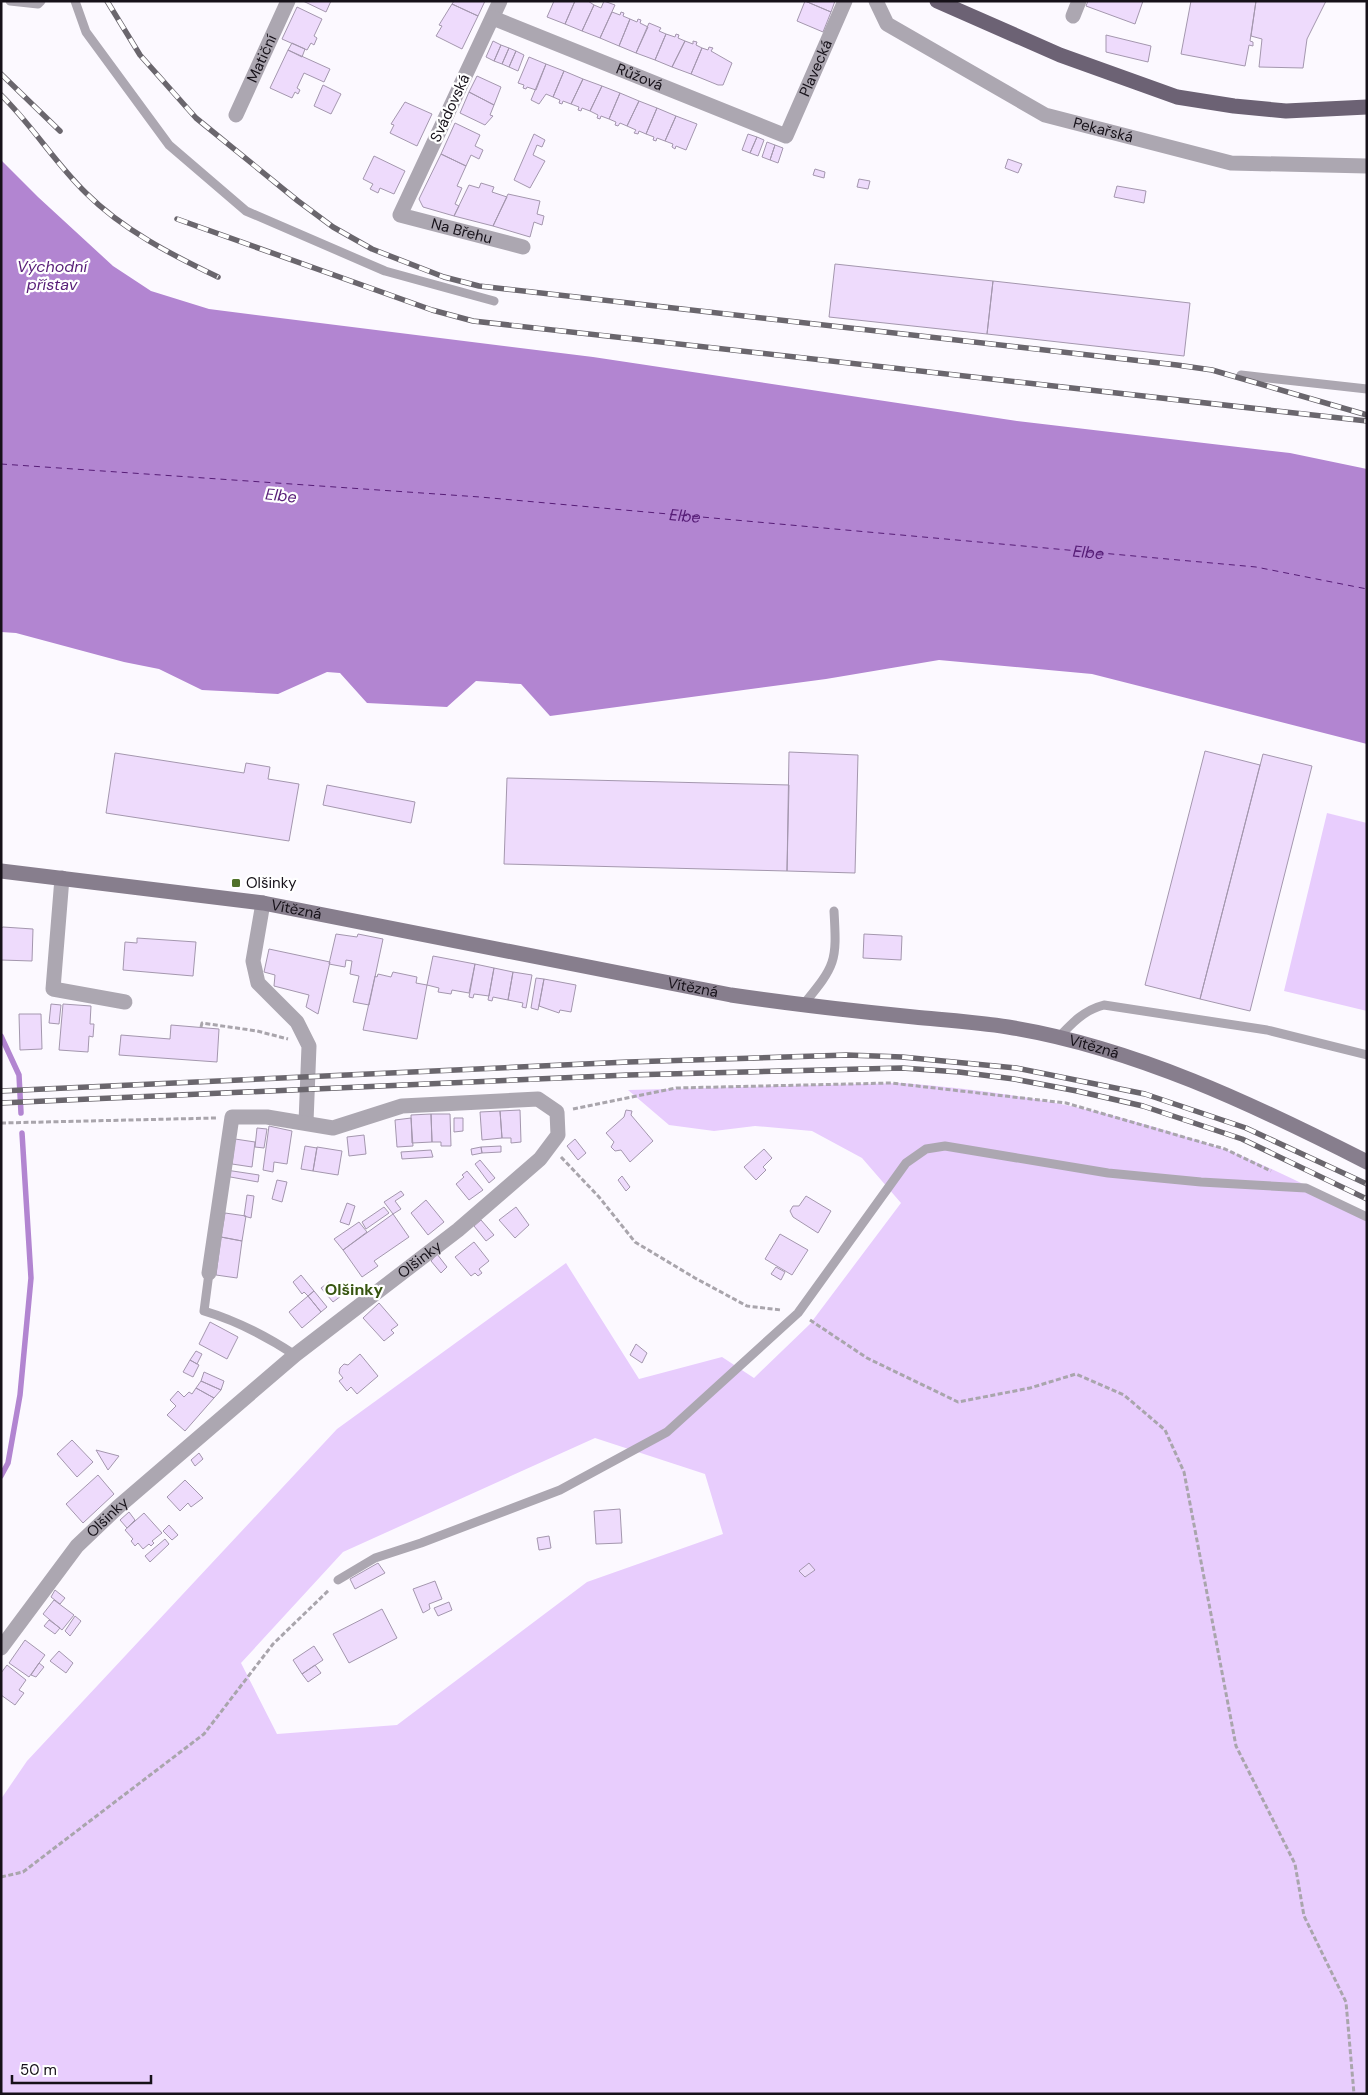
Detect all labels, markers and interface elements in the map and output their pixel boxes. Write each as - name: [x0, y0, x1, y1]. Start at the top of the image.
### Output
- street label: Matiční: [242, 31, 282, 86]
- street label: Plavecká: [794, 36, 837, 100]
- street label: Růžová: [613, 59, 666, 95]
- street label: Svádovská: [426, 71, 474, 145]
- street label: Pekařská: [1071, 113, 1135, 147]
- street label: Na Břehu: [429, 213, 495, 249]
- water label: Východní přístav: [17, 256, 88, 295]
- water label: Elbe: [264, 483, 298, 508]
- water label: Elbe: [668, 504, 702, 528]
- water label: Elbe: [1072, 541, 1105, 564]
- place label: Olšinky: [246, 873, 297, 893]
- marker: Olšinky: [230, 877, 242, 889]
- street label: Vítězná: [269, 895, 324, 924]
- street label: Vítězná: [666, 973, 720, 1002]
- street label: Vítězná: [1067, 1030, 1122, 1063]
- street label: Olšinky: [393, 1236, 446, 1283]
- district label: Olšinky: [325, 1279, 384, 1300]
- street label: Olšinky: [82, 1492, 133, 1542]
- scale bar: [12, 2052, 151, 2084]
- text: 50 m: [20, 2060, 57, 2080]

